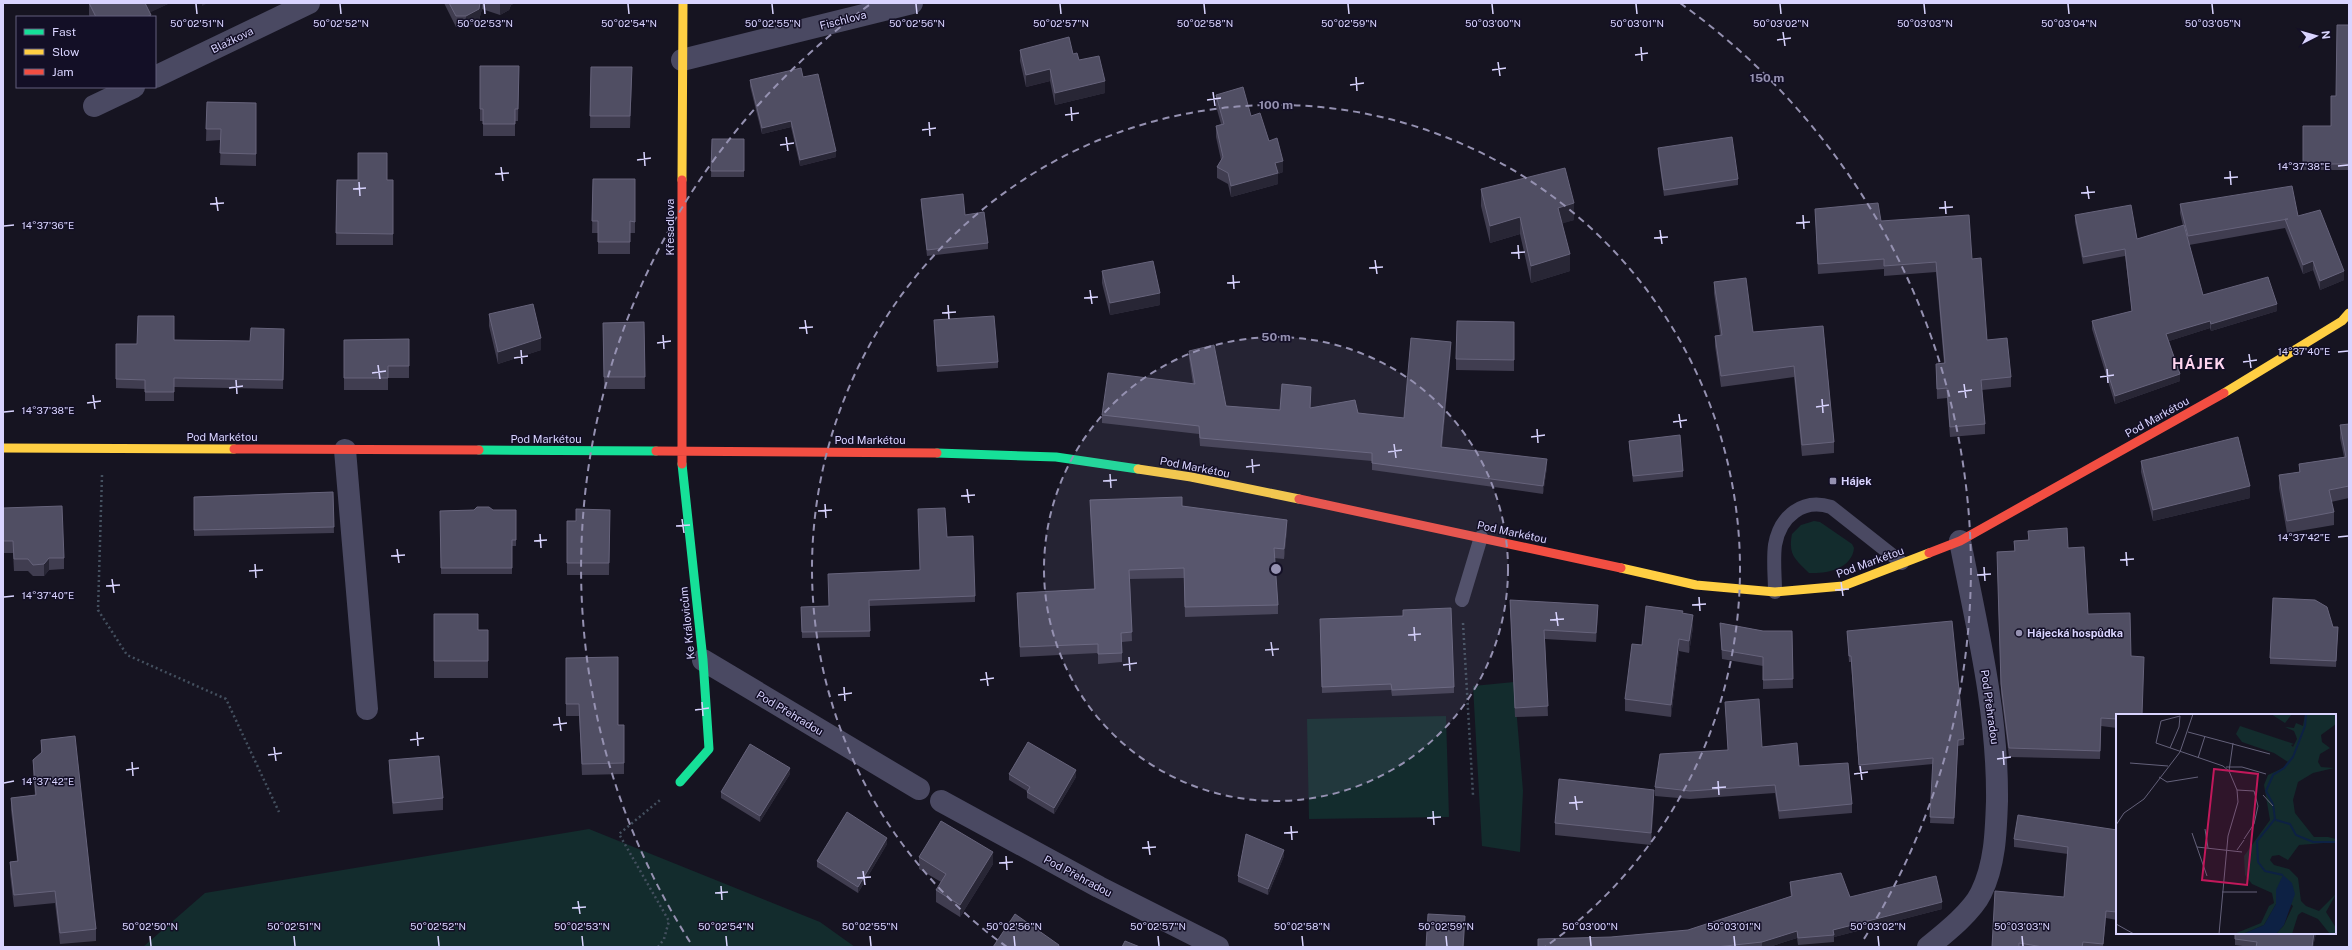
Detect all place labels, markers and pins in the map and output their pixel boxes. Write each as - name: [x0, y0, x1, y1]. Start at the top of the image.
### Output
- place label: Hájek: [1841, 475, 1872, 487]
- marker: Hájek: [1828, 476, 1838, 486]
- centre of rings: [1269, 562, 1283, 576]
- place label: Hájecká hospůdka: [2027, 627, 2123, 639]
- marker: Hájecká hospůdka: [2014, 628, 2024, 638]

